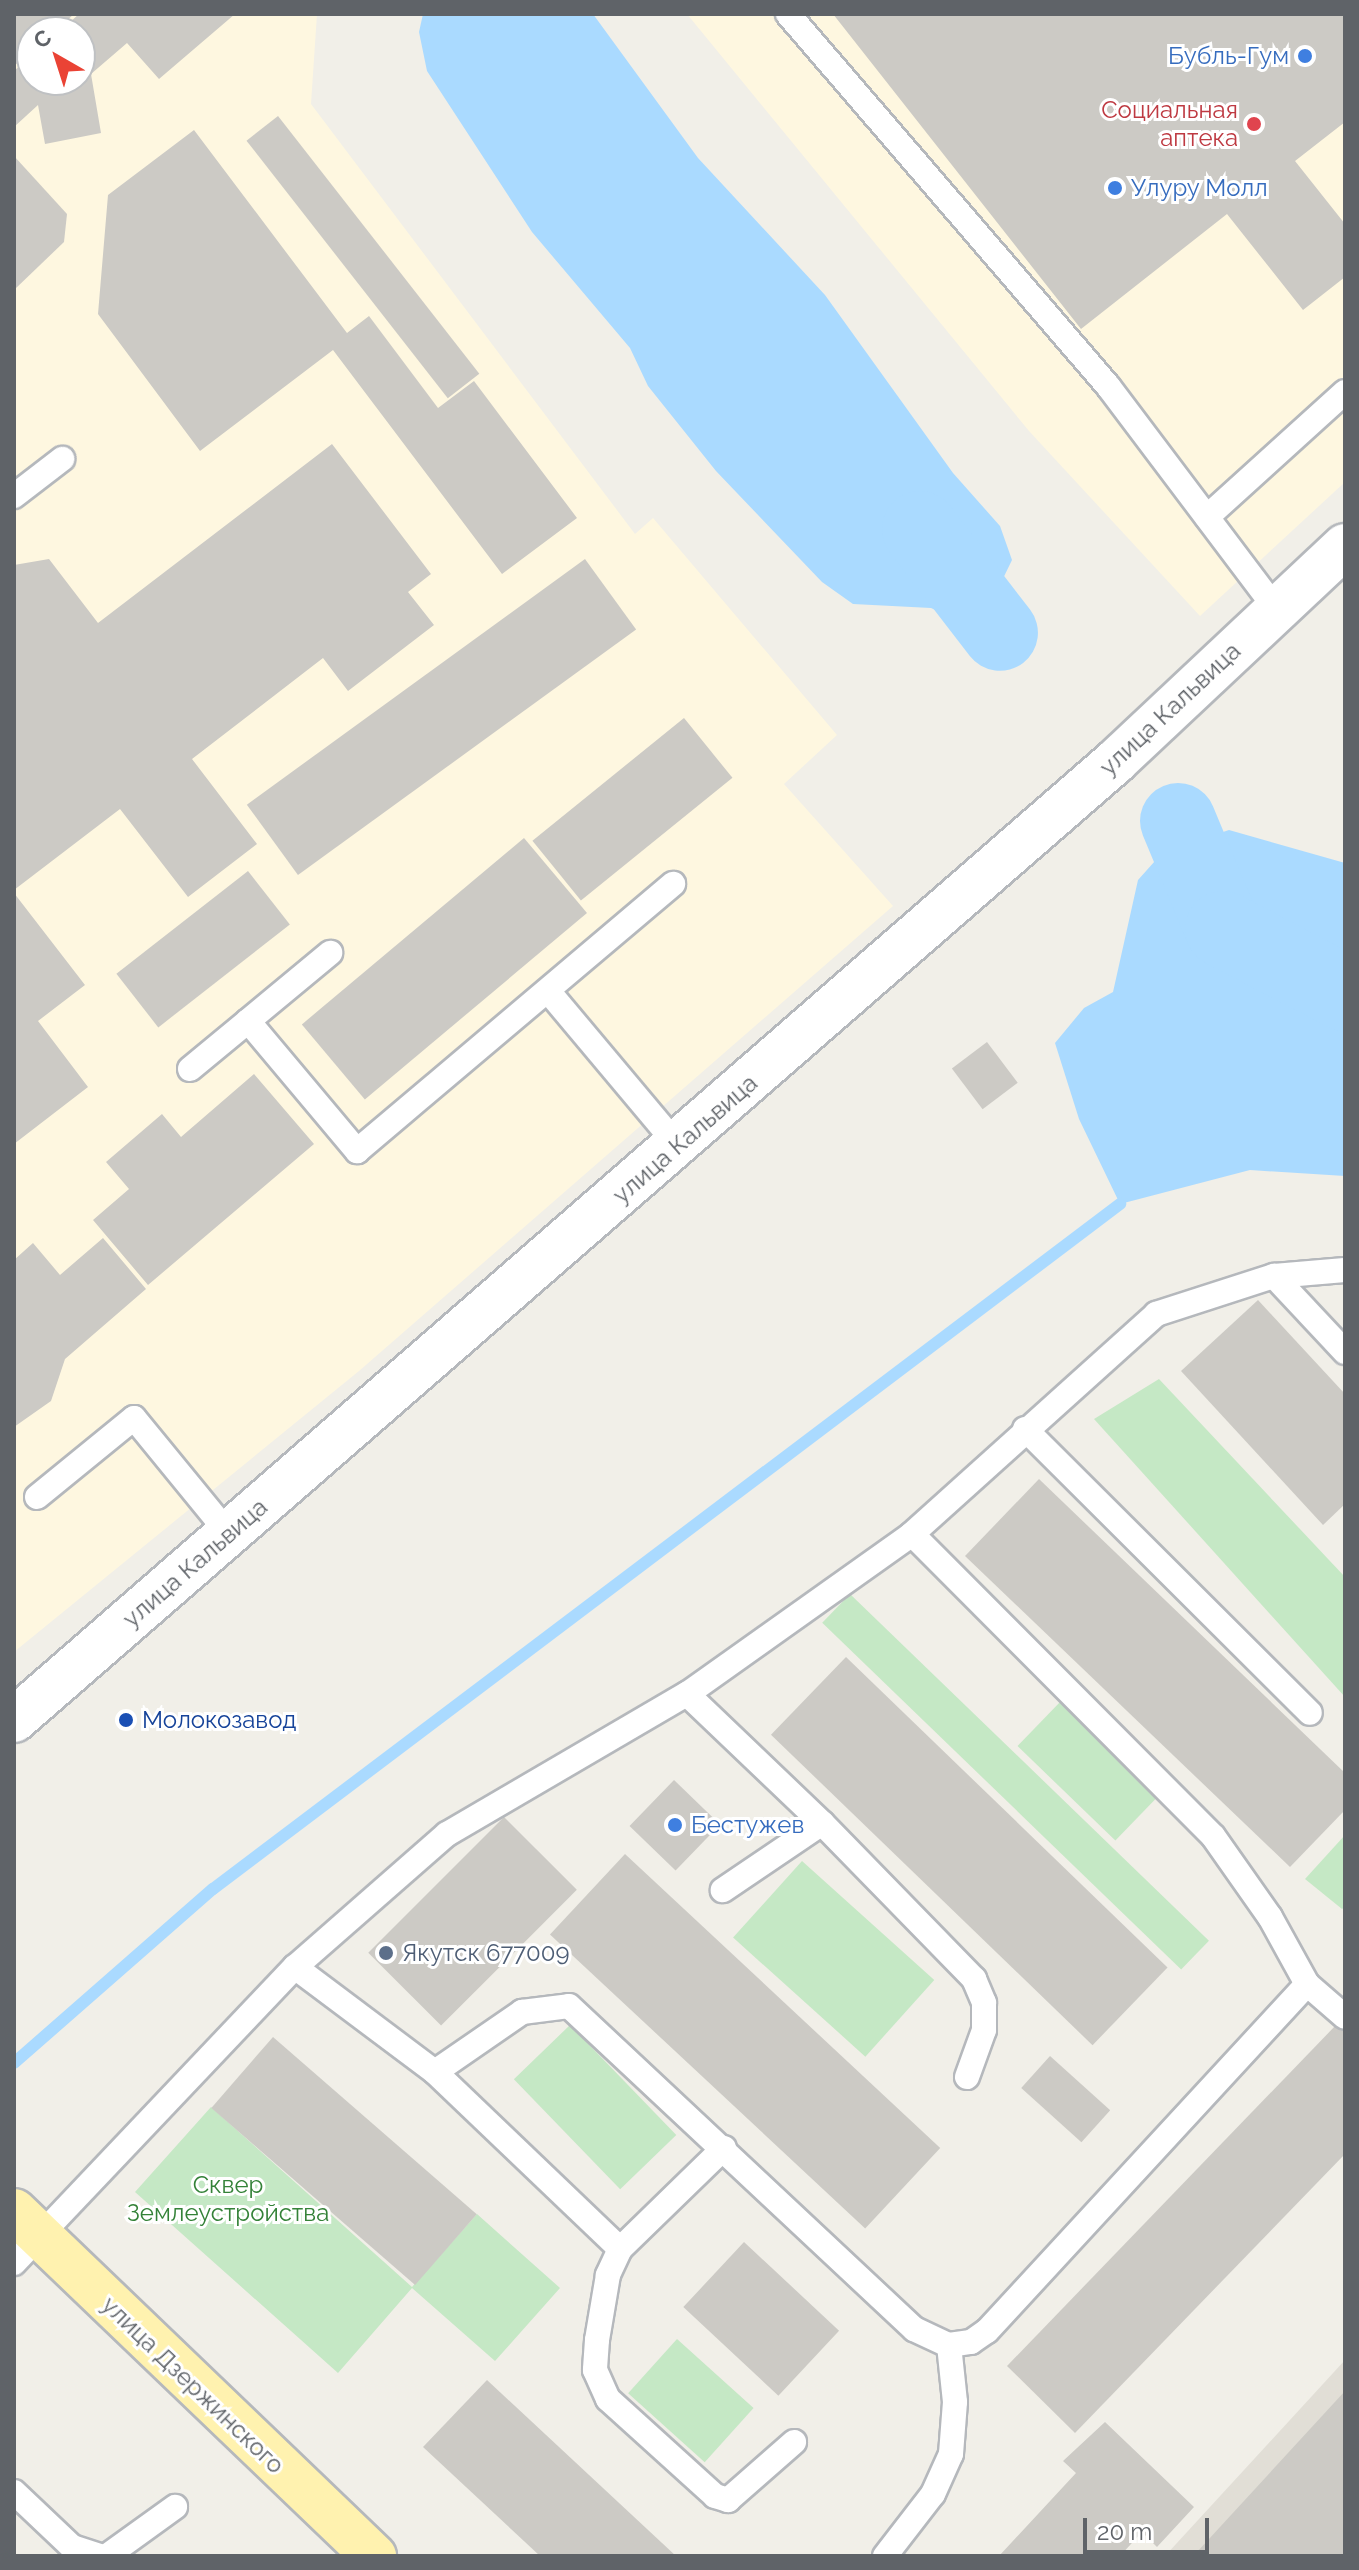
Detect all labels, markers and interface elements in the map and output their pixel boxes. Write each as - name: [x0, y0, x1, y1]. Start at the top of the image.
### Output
- north arrow: [16, 16, 96, 96]
- text: С: [28, 24, 56, 54]
- place label: Бубль-Гум: [1168, 42, 1289, 70]
- marker: Бубль-Гум: [1296, 47, 1314, 65]
- place label: Социальная аптека: [1101, 96, 1238, 152]
- marker: Социальная аптека: [1245, 115, 1263, 133]
- place label: Улуру Молл: [1131, 174, 1268, 202]
- marker: Улуру Молл: [1106, 179, 1124, 197]
- street label: улица Кальвица: [1094, 636, 1246, 782]
- street label: улица Кальвица: [607, 1069, 763, 1209]
- street label: улица Кальвица: [117, 1493, 273, 1633]
- place label: Молокозавод: [142, 1706, 296, 1734]
- marker: Молокозавод: [117, 1711, 135, 1729]
- place label: Бестужев: [691, 1811, 804, 1839]
- marker: Бестужев: [666, 1816, 684, 1834]
- place label: Якутск 677009: [402, 1939, 569, 1967]
- marker: Якутск 677009: [377, 1944, 395, 1962]
- park label: Сквер Землеустройства: [127, 2171, 329, 2227]
- street label: улица Дзержинского: [96, 2290, 290, 2480]
- scale bar: [1087, 2502, 1213, 2552]
- text: 20 m: [1097, 2517, 1152, 2546]

